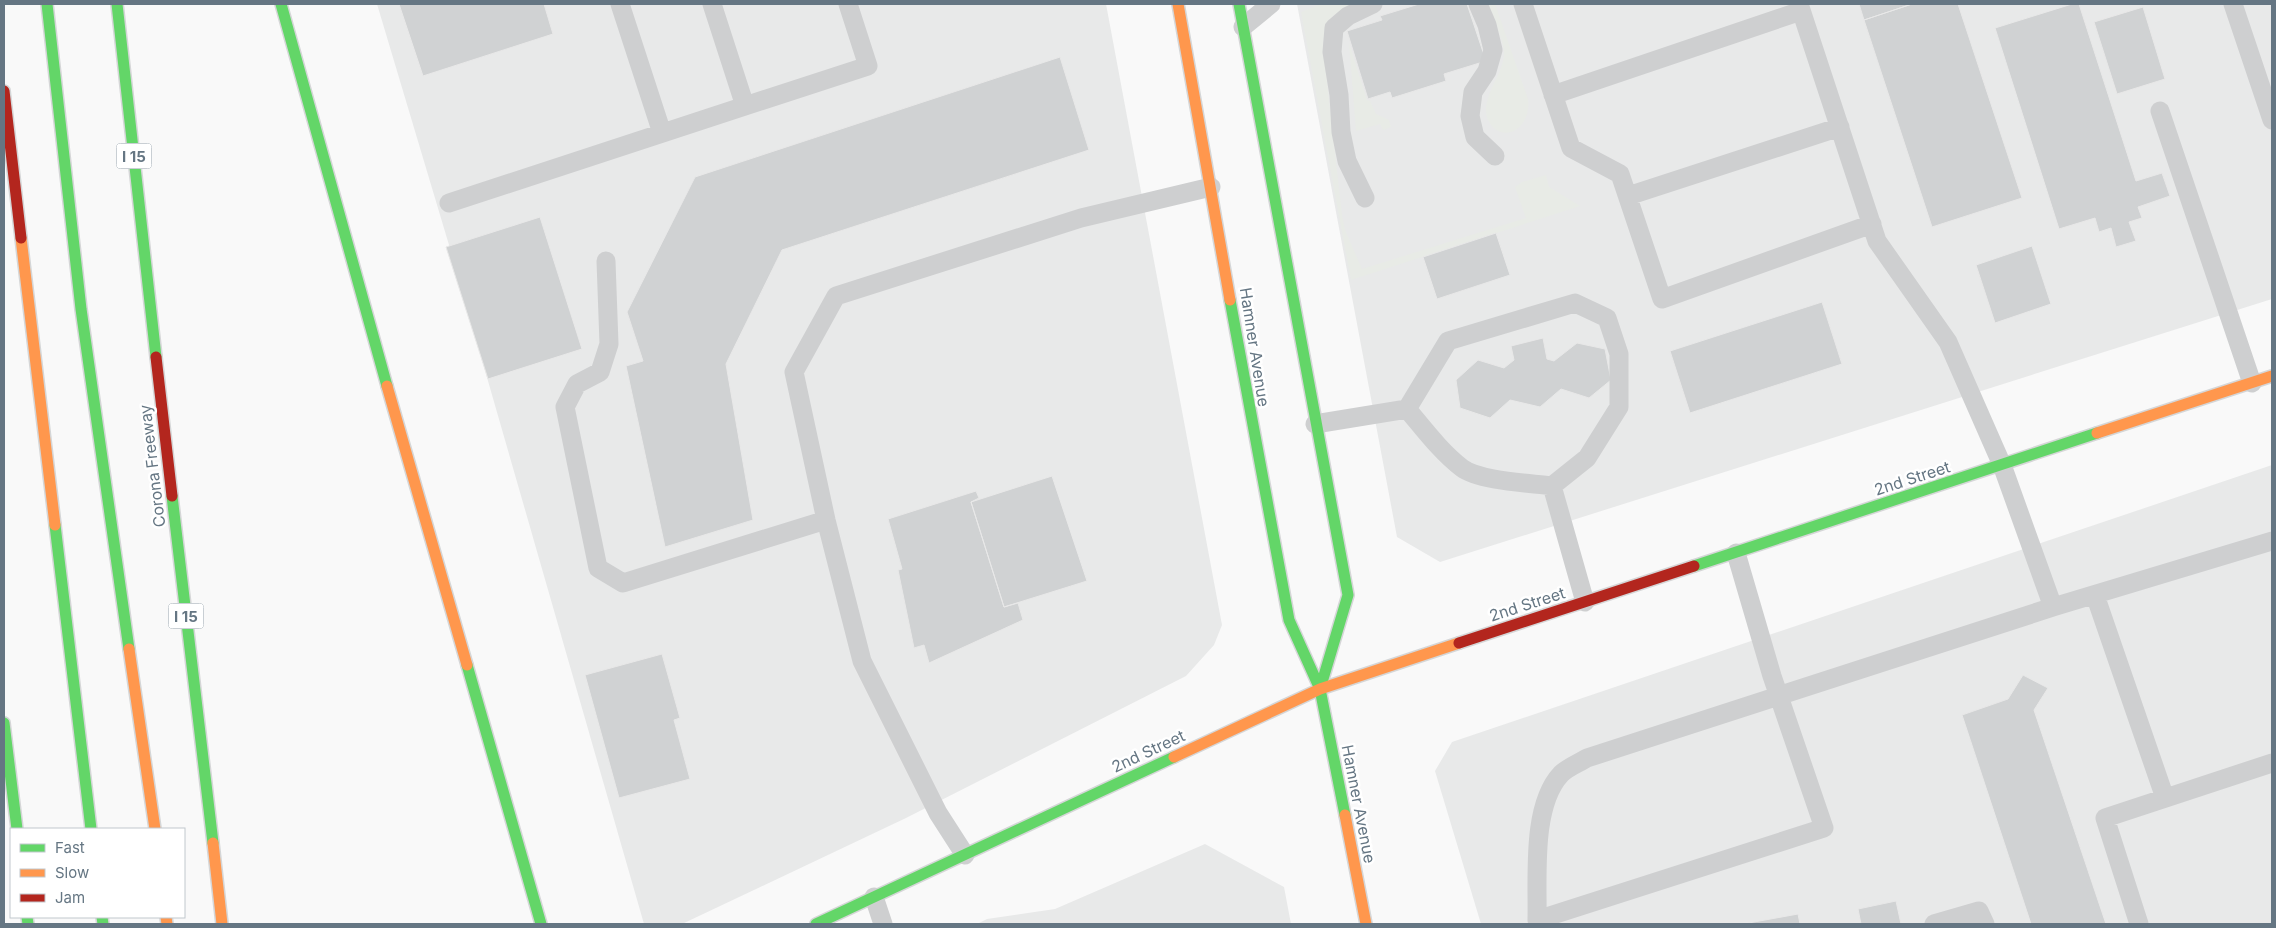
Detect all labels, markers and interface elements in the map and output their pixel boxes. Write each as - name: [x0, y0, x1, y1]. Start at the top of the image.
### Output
- road number: I 15: [116, 144, 152, 168]
- street label: Hamner Avenue: [1236, 286, 1274, 408]
- street label: Corona Freeway: [135, 403, 169, 529]
- street label: 2nd Street: [1872, 456, 1952, 500]
- street label: 2nd Street: [1487, 582, 1567, 626]
- road number: I 15: [168, 604, 204, 628]
- street label: 2nd Street: [1108, 725, 1188, 777]
- street label: Hamner Avenue: [1338, 743, 1380, 865]
- legend: [10, 828, 185, 918]
- text: Fast: [55, 838, 85, 857]
- text: Slow: [55, 863, 89, 882]
- text: Jam: [55, 888, 85, 907]

